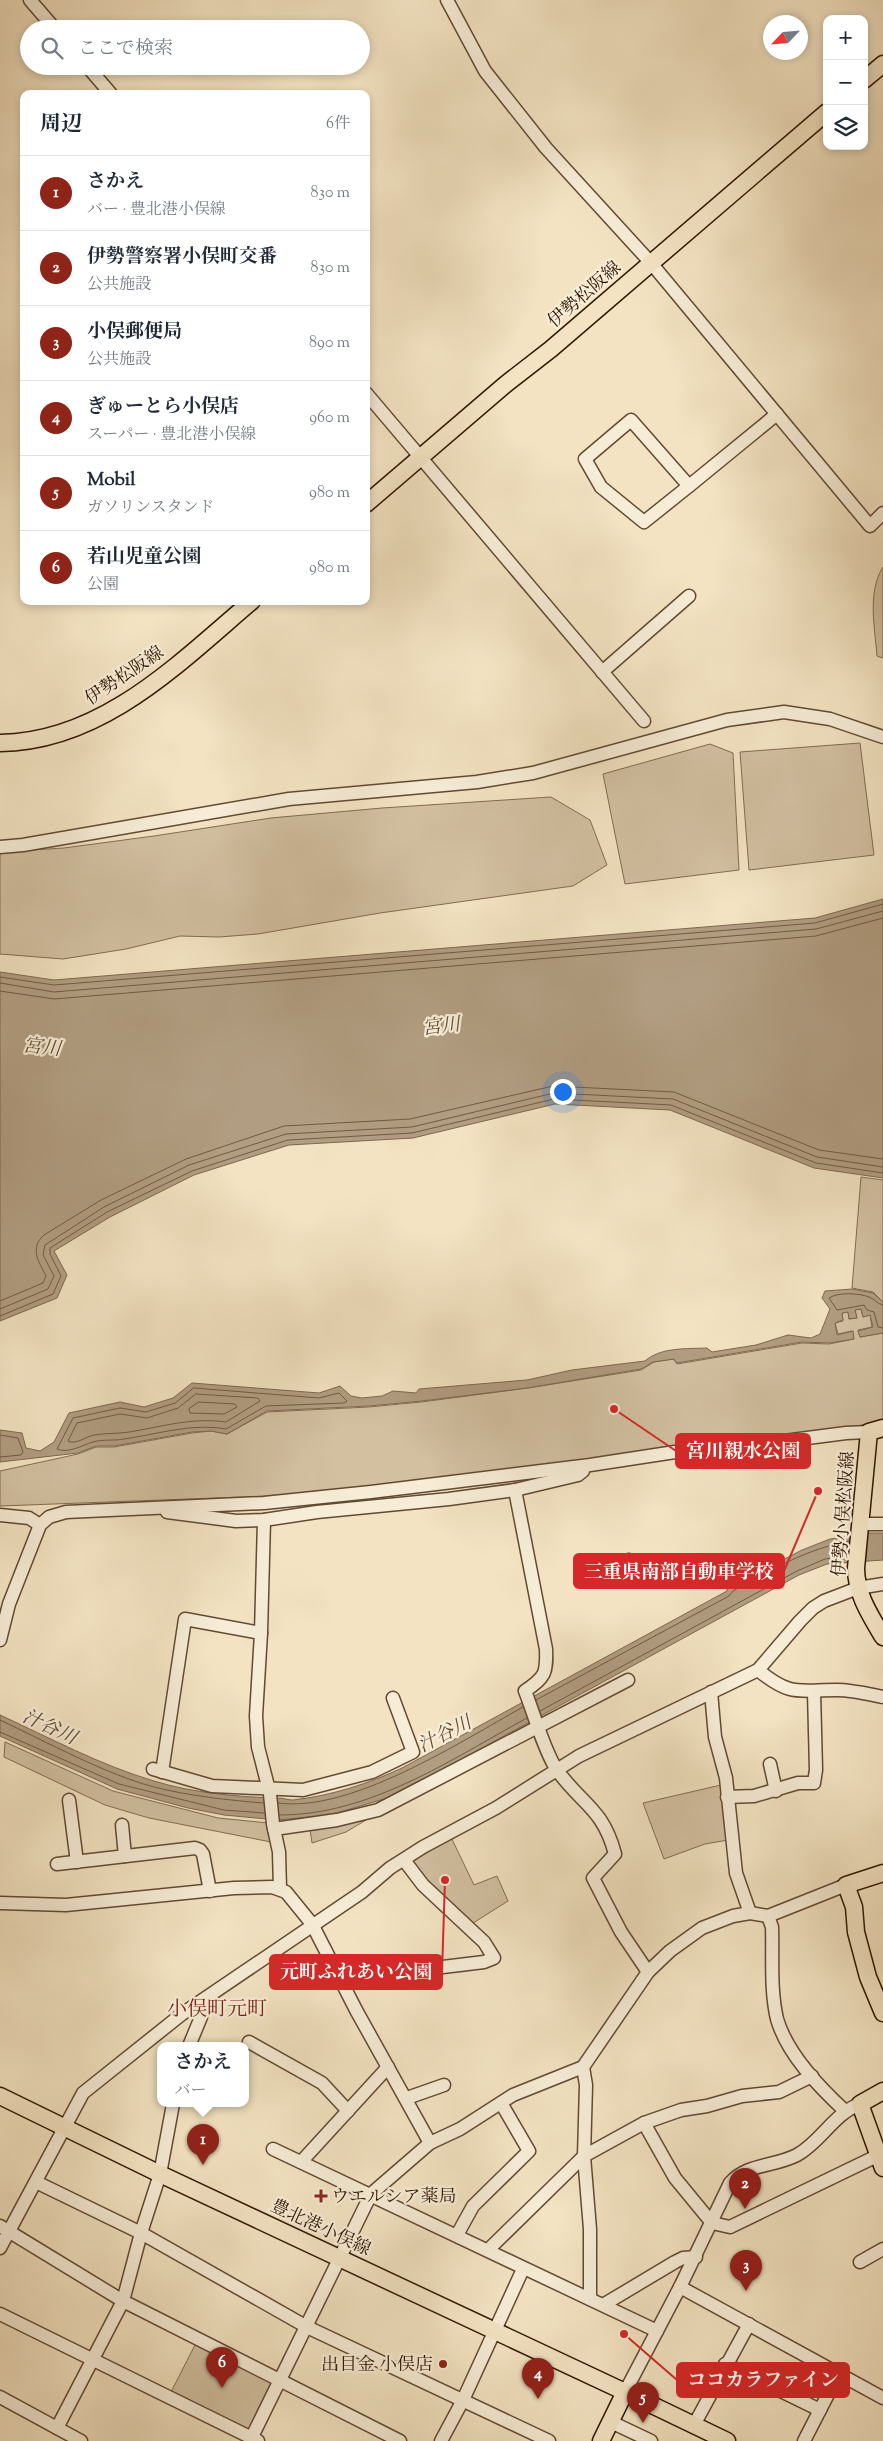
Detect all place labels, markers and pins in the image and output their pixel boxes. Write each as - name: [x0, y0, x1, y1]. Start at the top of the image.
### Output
- callout: 宮川親水公園: [676, 1434, 810, 1468]
- callout: 三重県南部自動車学校: [574, 1554, 784, 1588]
- callout: 元町ふれあい公園: [270, 1955, 442, 1989]
- pin: 1: [187, 2124, 219, 2165]
- pin: 2: [729, 2168, 761, 2209]
- place label: ウエルシア薬局: [331, 2185, 457, 2211]
- marker: ウエルシア薬局: [315, 2190, 327, 2202]
- pin: 3: [730, 2250, 762, 2291]
- pin: 6: [206, 2347, 238, 2388]
- place label: 出目金 小俣店: [321, 2353, 433, 2379]
- marker: 出目金 小俣店: [437, 2358, 449, 2370]
- pin: 4: [522, 2358, 554, 2399]
- callout: ココカラファイン: [677, 2363, 849, 2397]
- pin: 5: [627, 2382, 659, 2423]

